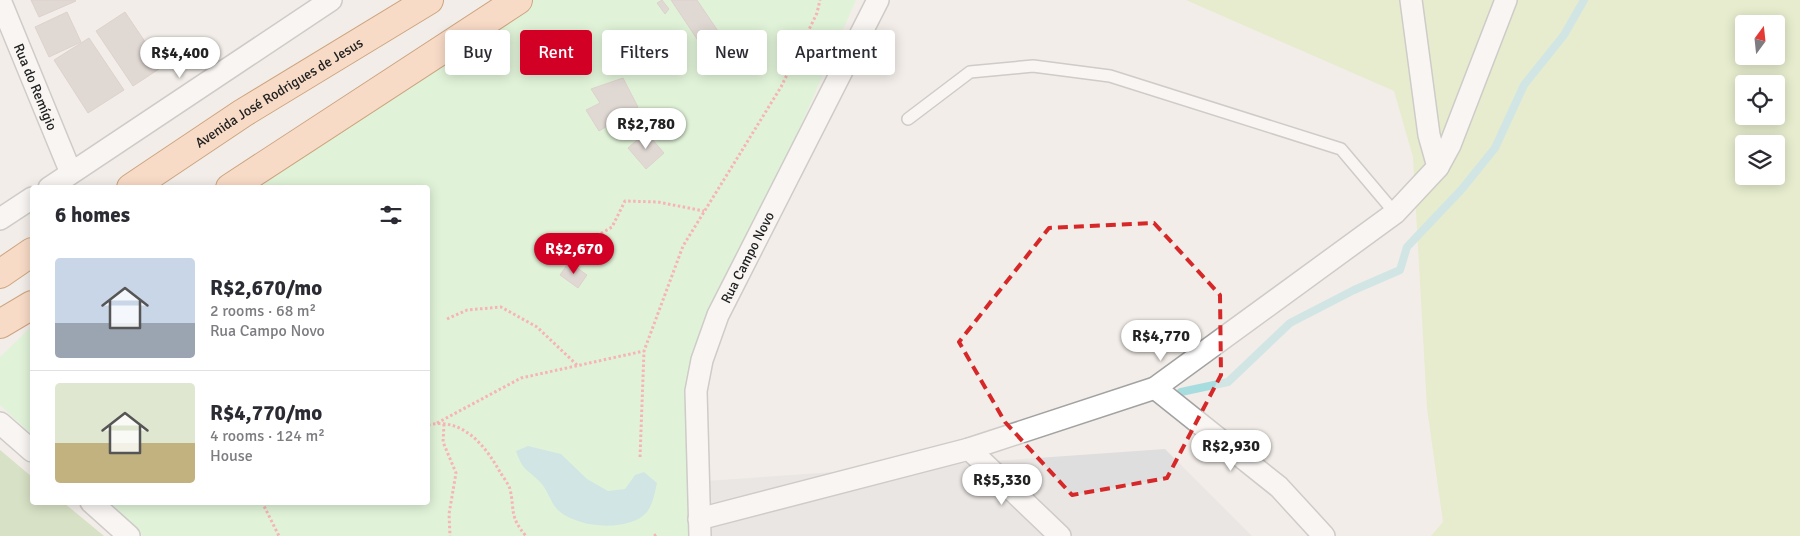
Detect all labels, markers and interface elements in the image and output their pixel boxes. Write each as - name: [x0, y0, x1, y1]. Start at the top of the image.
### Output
- north arrow: [1735, 15, 1785, 65]
- map controls: [1735, 15, 1785, 185]
- chip: Buy: [445, 30, 510, 75]
- chip: Rent: [520, 30, 592, 75]
- chip: Filters: [602, 30, 687, 75]
- chip: New: [697, 30, 767, 75]
- chip: Apartment: [777, 30, 895, 75]
- street label: Avenida José Rodrigues de Jesus: [192, 34, 366, 152]
- pin: R$4,400: [134, 36, 226, 79]
- street label: Rua do Remígio: [10, 41, 61, 133]
- text: R$4,400: [151, 43, 209, 63]
- button: locate: [1735, 75, 1785, 125]
- pin: R$2,780: [600, 108, 692, 150]
- text: R$2,780: [617, 114, 675, 134]
- button: layers: [1735, 135, 1785, 185]
- icon: filters: [377, 201, 405, 229]
- text: 6 homes: [55, 202, 130, 228]
- street label: Rua Campo Novo: [717, 209, 778, 306]
- pin: R$2,670: [528, 232, 620, 275]
- text: R$2,670: [545, 239, 603, 259]
- text: R$2,670/mo: [210, 275, 322, 301]
- icon: home: [95, 278, 155, 338]
- text: 2 rooms · 68 m²: [210, 301, 316, 321]
- pin: R$4,770: [1115, 320, 1207, 362]
- text: Rua Campo Novo: [210, 321, 325, 341]
- text: R$4,770: [1132, 326, 1190, 346]
- text: R$4,770/mo: [210, 400, 322, 426]
- icon: home: [95, 403, 155, 463]
- text: 4 rooms · 124 m²: [210, 426, 325, 446]
- pin: R$2,930: [1185, 430, 1277, 472]
- text: R$2,930: [1202, 436, 1260, 456]
- text: House: [210, 446, 253, 466]
- pin: R$5,330: [956, 464, 1048, 506]
- text: R$5,330: [973, 470, 1031, 490]

